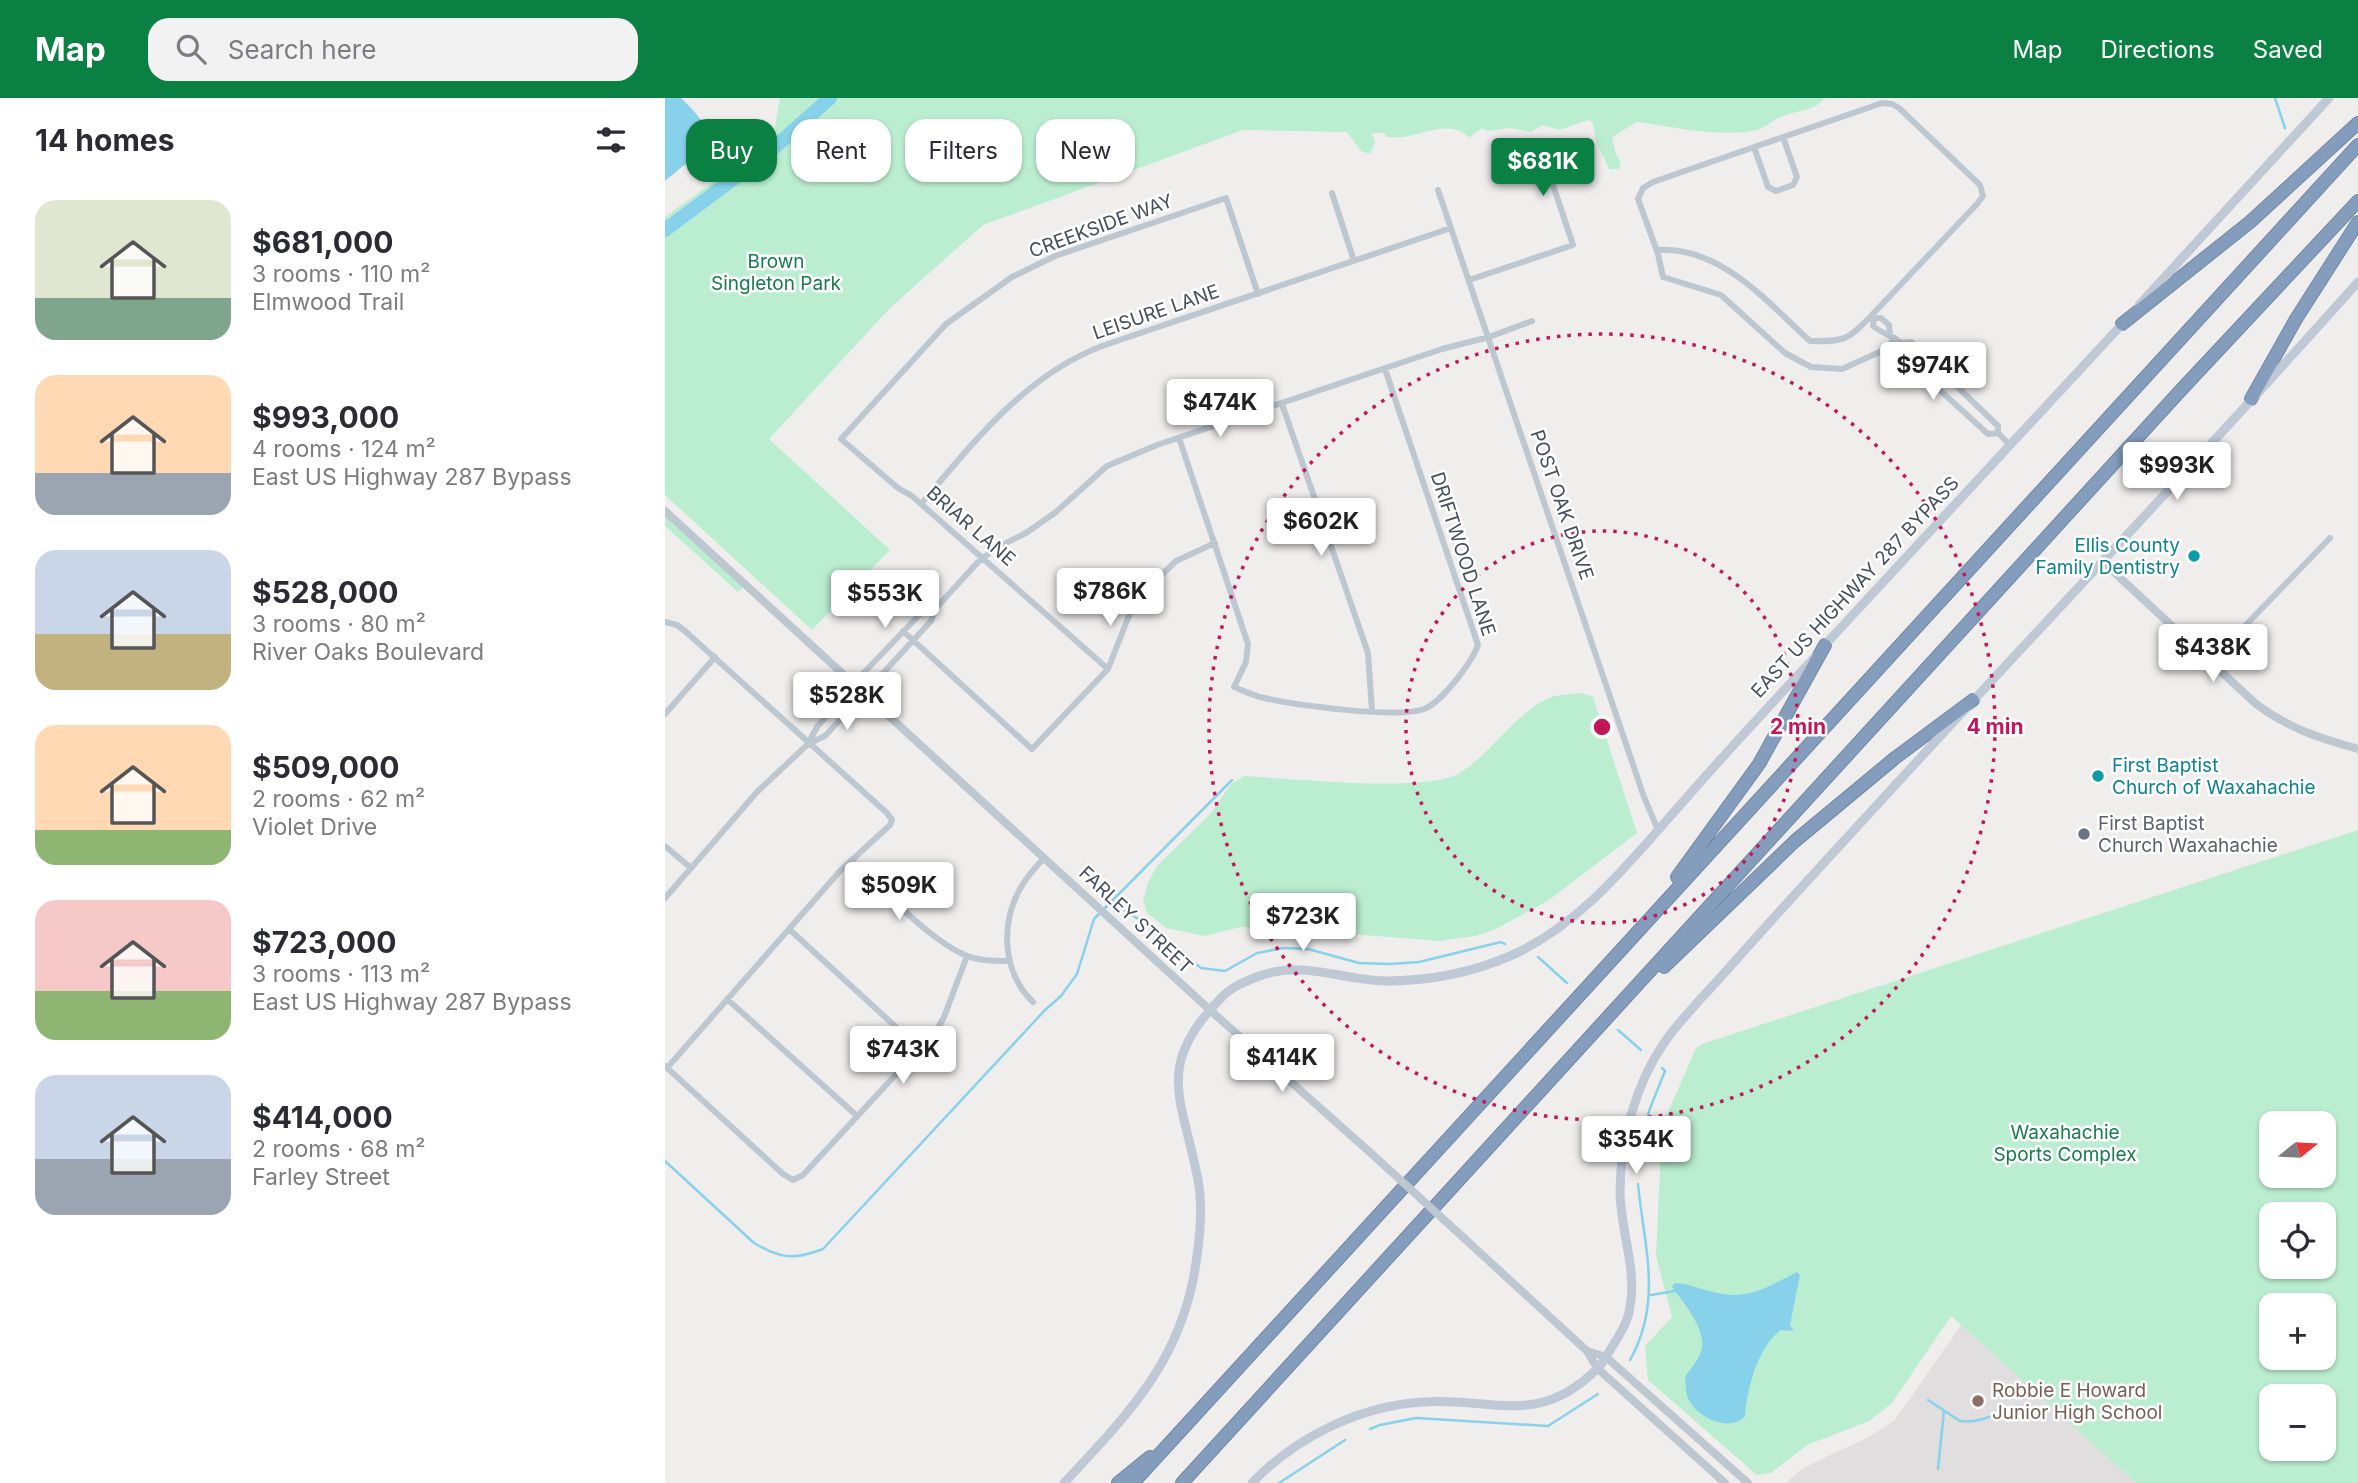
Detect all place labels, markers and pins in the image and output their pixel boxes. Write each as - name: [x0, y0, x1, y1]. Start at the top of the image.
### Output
- pin: $681K: [1494, 139, 1592, 198]
- pin: $974K: [1884, 342, 1982, 402]
- pin: $474K: [1171, 380, 1269, 439]
- pin: $993K: [2128, 442, 2226, 502]
- pin: $602K: [1272, 498, 1370, 558]
- place label: Ellis County Family Dentistry: [2035, 534, 2180, 579]
- marker: Ellis County Family Dentistry: [2186, 548, 2202, 564]
- pin: $786K: [1061, 568, 1159, 628]
- pin: $553K: [836, 570, 934, 630]
- pin: $438K: [2164, 624, 2262, 684]
- pin: $528K: [798, 672, 896, 732]
- centre of rings: [1590, 715, 1614, 739]
- place label: First Baptist Church of Waxahachie: [2112, 754, 2316, 799]
- marker: First Baptist Church of Waxahachie: [2090, 768, 2106, 784]
- place label: First Baptist Church Waxahachie: [2098, 812, 2278, 857]
- marker: First Baptist Church Waxahachie: [2076, 826, 2092, 842]
- pin: $509K: [850, 862, 948, 922]
- pin: $723K: [1254, 894, 1352, 953]
- pin: $743K: [854, 1026, 952, 1086]
- pin: $414K: [1233, 1034, 1331, 1094]
- pin: $354K: [1587, 1116, 1685, 1176]
- place label: Robbie E Howard Junior High School: [1992, 1379, 2162, 1424]
- marker: Robbie E Howard Junior High School: [1970, 1393, 1986, 1409]

